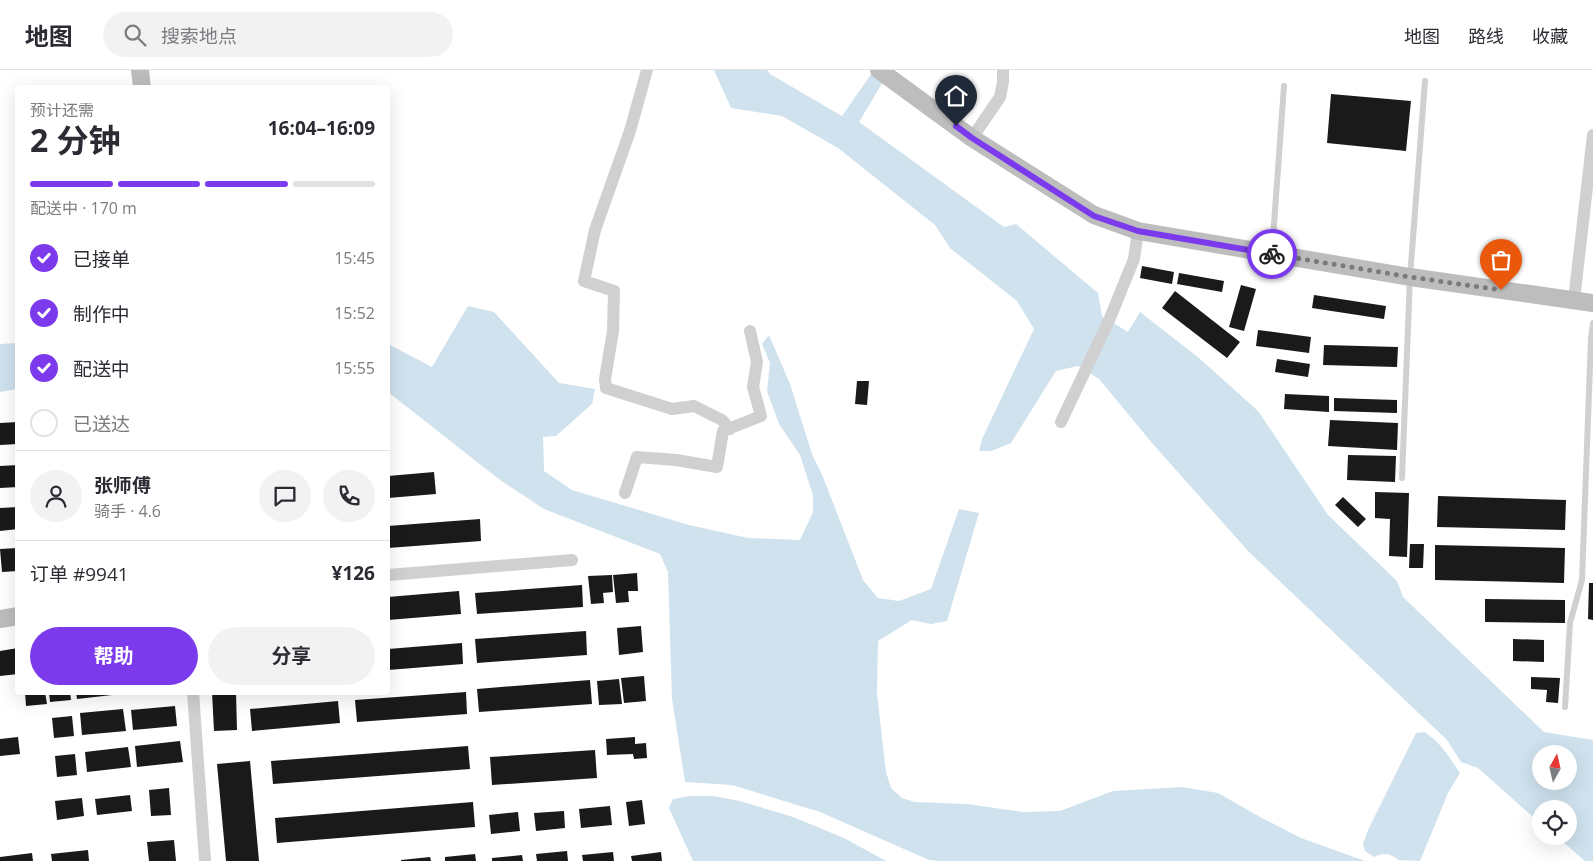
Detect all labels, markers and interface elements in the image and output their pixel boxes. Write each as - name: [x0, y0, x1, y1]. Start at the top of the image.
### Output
- search box: [103, 12, 453, 57]
- text: 地图: [25, 19, 73, 52]
- icon: search: [121, 21, 149, 49]
- text: 搜索地点: [161, 23, 237, 49]
- text: 地图: [1404, 24, 1440, 48]
- text: 路线: [1468, 24, 1504, 48]
- text: 收藏: [1532, 24, 1568, 48]
- pin: [935, 75, 977, 126]
- icon: home: [942, 82, 970, 110]
- text: 预计还需: [30, 99, 94, 121]
- text: 16:04–16:09: [268, 115, 375, 141]
- text: 2 分钟: [30, 118, 121, 161]
- text: 配送中 · 170 m: [30, 197, 137, 219]
- courier: [1247, 229, 1297, 279]
- pin: [1480, 239, 1522, 290]
- icon: bike: [1258, 240, 1286, 268]
- icon: check: [30, 244, 58, 272]
- text: 已接单: [73, 246, 130, 272]
- icon: bag: [1487, 246, 1515, 274]
- text: 15:45: [334, 247, 375, 269]
- icon: check: [30, 299, 58, 327]
- text: 制作中: [73, 301, 130, 327]
- text: 15:52: [334, 302, 375, 324]
- icon: check: [30, 354, 58, 382]
- text: 配送中: [73, 356, 130, 382]
- text: 15:55: [334, 357, 375, 379]
- text: 已送达: [73, 411, 130, 437]
- button: person: [30, 470, 82, 522]
- button: chat: [259, 470, 311, 522]
- button: phone: [323, 470, 375, 522]
- text: 张师傅: [94, 472, 151, 498]
- text: 骑手 · 4.6: [94, 500, 161, 522]
- text: ¥126: [332, 560, 375, 586]
- text: 订单 #9941: [30, 561, 129, 587]
- button: 帮助: [30, 627, 198, 685]
- button: 分享: [208, 627, 375, 685]
- north arrow: [1532, 745, 1578, 790]
- map controls: [1532, 745, 1577, 845]
- button: locate: [1532, 800, 1577, 845]

